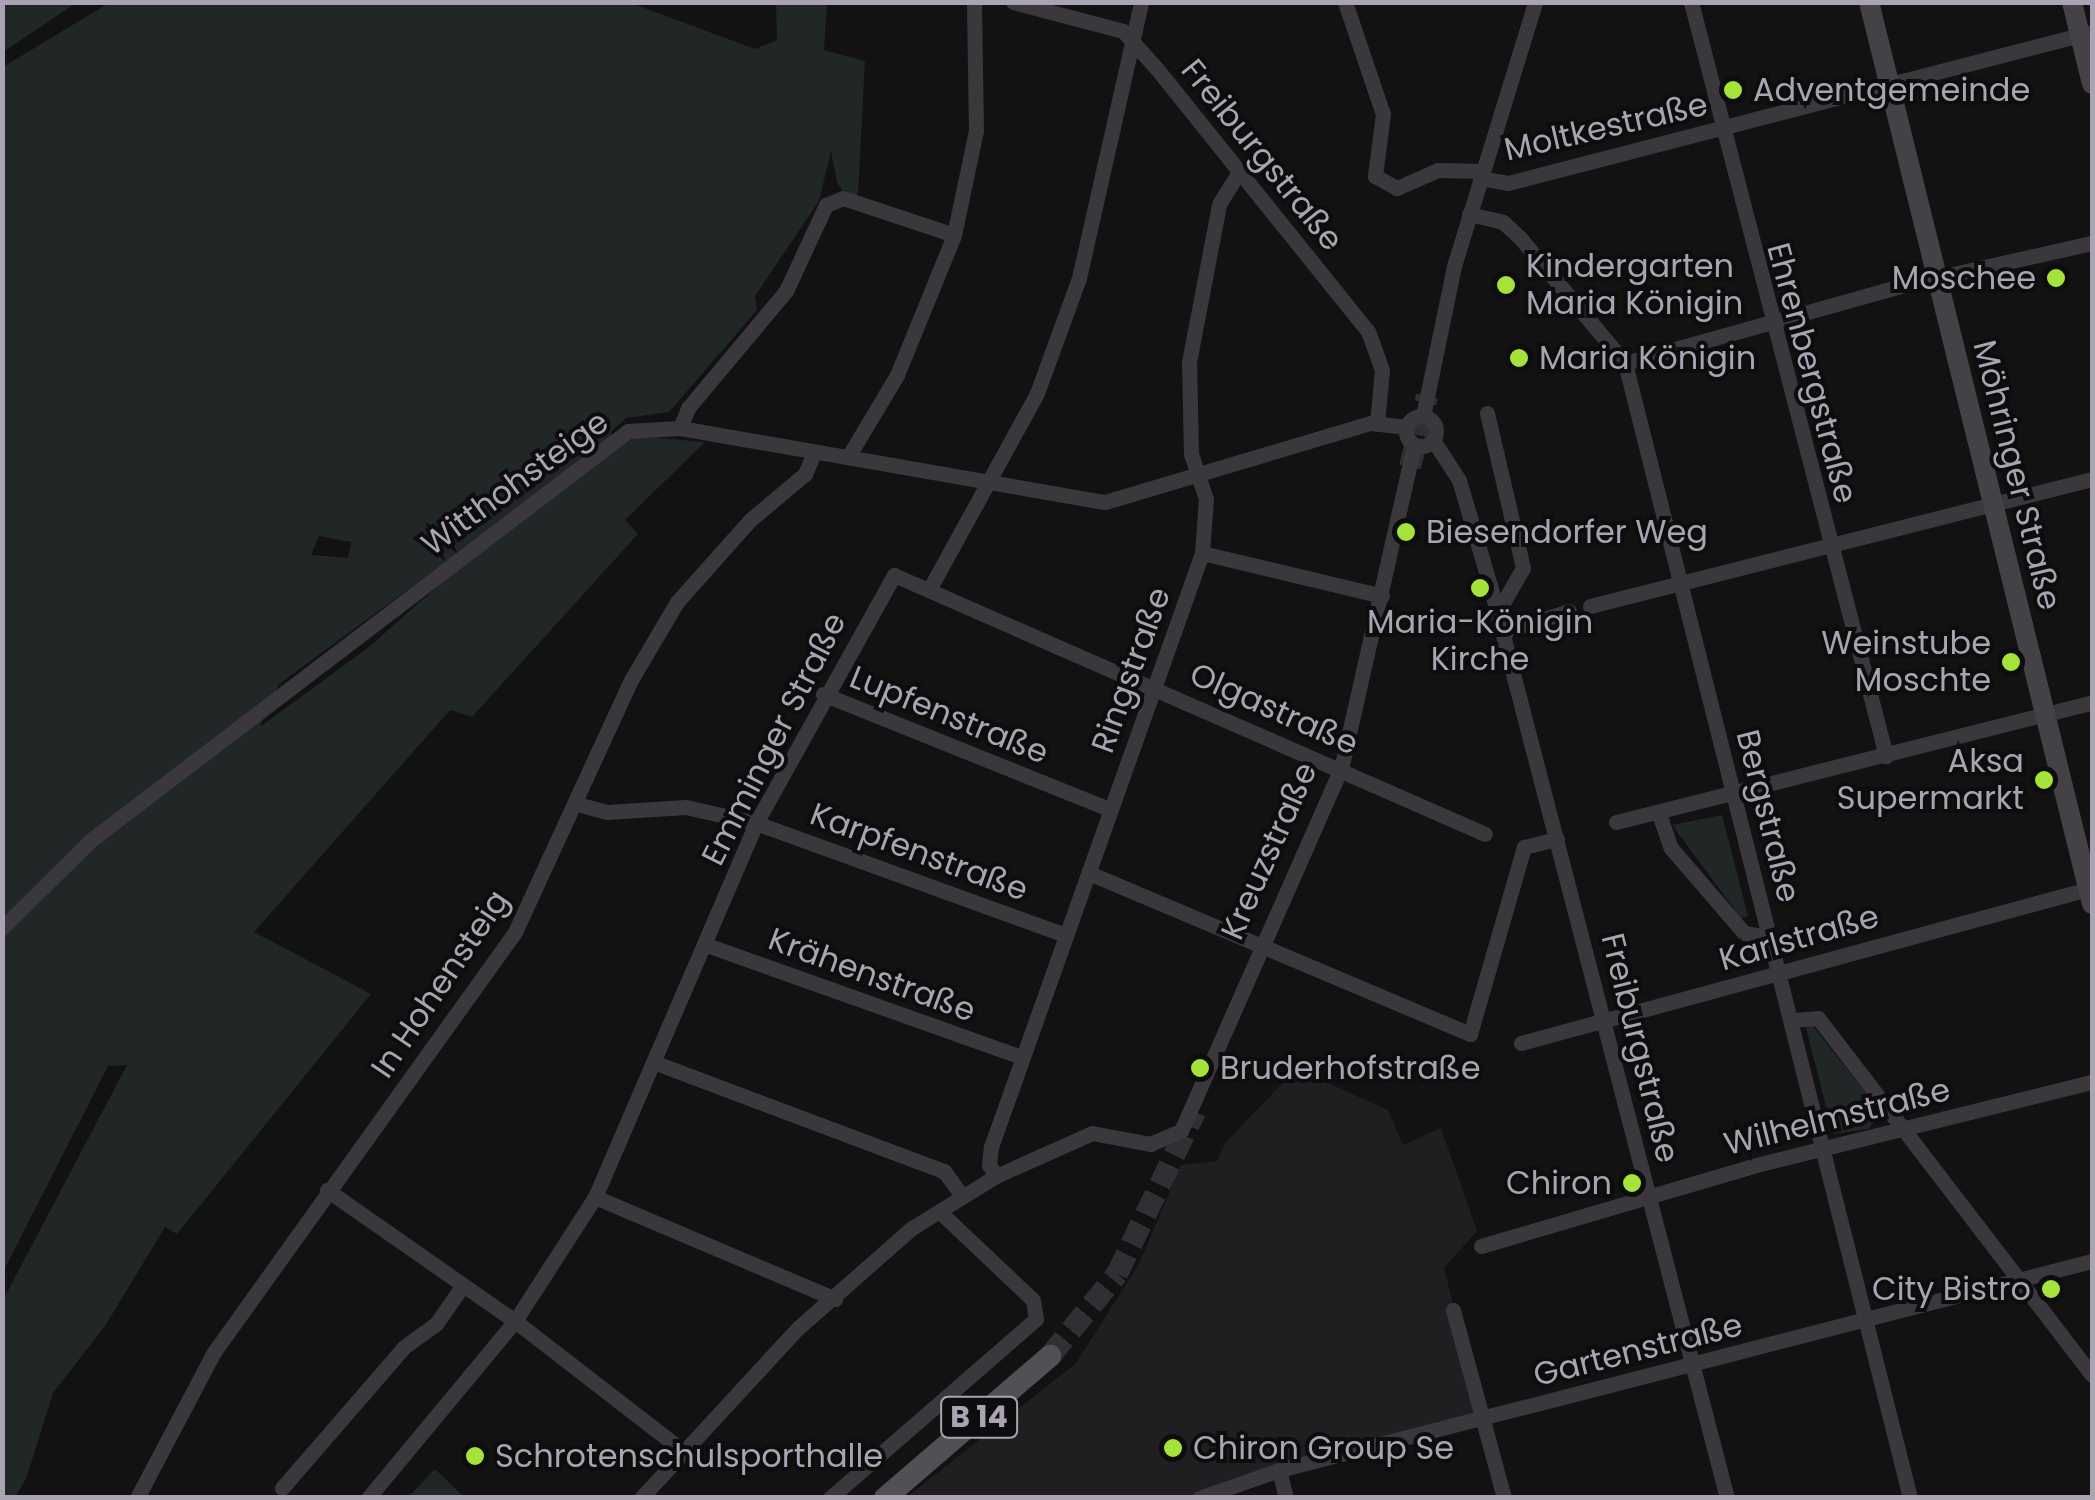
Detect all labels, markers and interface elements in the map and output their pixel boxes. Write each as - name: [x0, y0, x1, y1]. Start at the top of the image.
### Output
- street label: Freiburgstraße: [1173, 52, 1351, 258]
- place label: Adventgemeinde: [1753, 71, 2030, 109]
- marker: Adventgemeinde: [1722, 79, 1744, 101]
- street label: Moltkestraße: [1501, 85, 1711, 169]
- street label: Ehrenbergstraße: [1759, 239, 1865, 507]
- place label: Kindergarten Maria Königin: [1526, 248, 1743, 323]
- place label: Moschee: [1892, 259, 2036, 297]
- marker: Moschee: [2045, 267, 2067, 289]
- marker: Kindergarten Maria Königin: [1495, 274, 1517, 296]
- street label: Möhringer Straße: [1965, 336, 2069, 614]
- place label: Maria Königin: [1539, 339, 1756, 377]
- marker: Maria Königin: [1508, 347, 1530, 369]
- street label: Witthohsteige: [414, 402, 616, 564]
- place label: Biesendorfer Weg: [1426, 513, 1708, 551]
- marker: Biesendorfer Weg: [1395, 521, 1417, 543]
- marker: Maria-Königin Kirche: [1469, 577, 1491, 599]
- street label: Ringstraße: [1083, 582, 1179, 758]
- place label: Maria-Königin Kirche: [1367, 604, 1593, 679]
- street label: Emminger Straße: [694, 606, 854, 872]
- place label: Weinstube Moschte: [1821, 625, 1991, 700]
- marker: Weinstube Moschte: [2000, 651, 2022, 673]
- street label: Olgastraße: [1184, 655, 1364, 763]
- street label: Lupfenstraße: [844, 658, 1054, 772]
- street label: Bergstraße: [1728, 726, 1808, 906]
- place label: Aksa Supermarkt: [1837, 743, 2024, 818]
- street label: Kreuzstraße: [1213, 757, 1325, 945]
- marker: Aksa Supermarkt: [2033, 769, 2055, 791]
- street label: Karpfenstraße: [805, 795, 1033, 909]
- street label: In Hohensteig: [363, 883, 517, 1085]
- street label: Karlstraße: [1715, 897, 1883, 979]
- street label: Krähenstraße: [763, 920, 981, 1030]
- street label: Freiburgstraße: [1593, 929, 1687, 1167]
- place label: Bruderhofstraße: [1220, 1049, 1480, 1087]
- marker: Bruderhofstraße: [1189, 1057, 1211, 1079]
- street label: Wilhelmstraße: [1720, 1070, 1954, 1164]
- place label: Chiron: [1506, 1164, 1612, 1202]
- marker: Chiron: [1621, 1172, 1643, 1194]
- place label: City Bistro: [1872, 1270, 2031, 1308]
- marker: City Bistro: [2040, 1278, 2062, 1300]
- street label: Gartenstraße: [1530, 1305, 1746, 1395]
- road number: B 14: [939, 1392, 1019, 1442]
- place label: Chiron Group Se: [1193, 1429, 1454, 1467]
- place label: Schrotenschulsporthalle: [495, 1437, 883, 1475]
- marker: Chiron Group Se: [1162, 1437, 1184, 1459]
- marker: Schrotenschulsporthalle: [464, 1445, 486, 1467]

